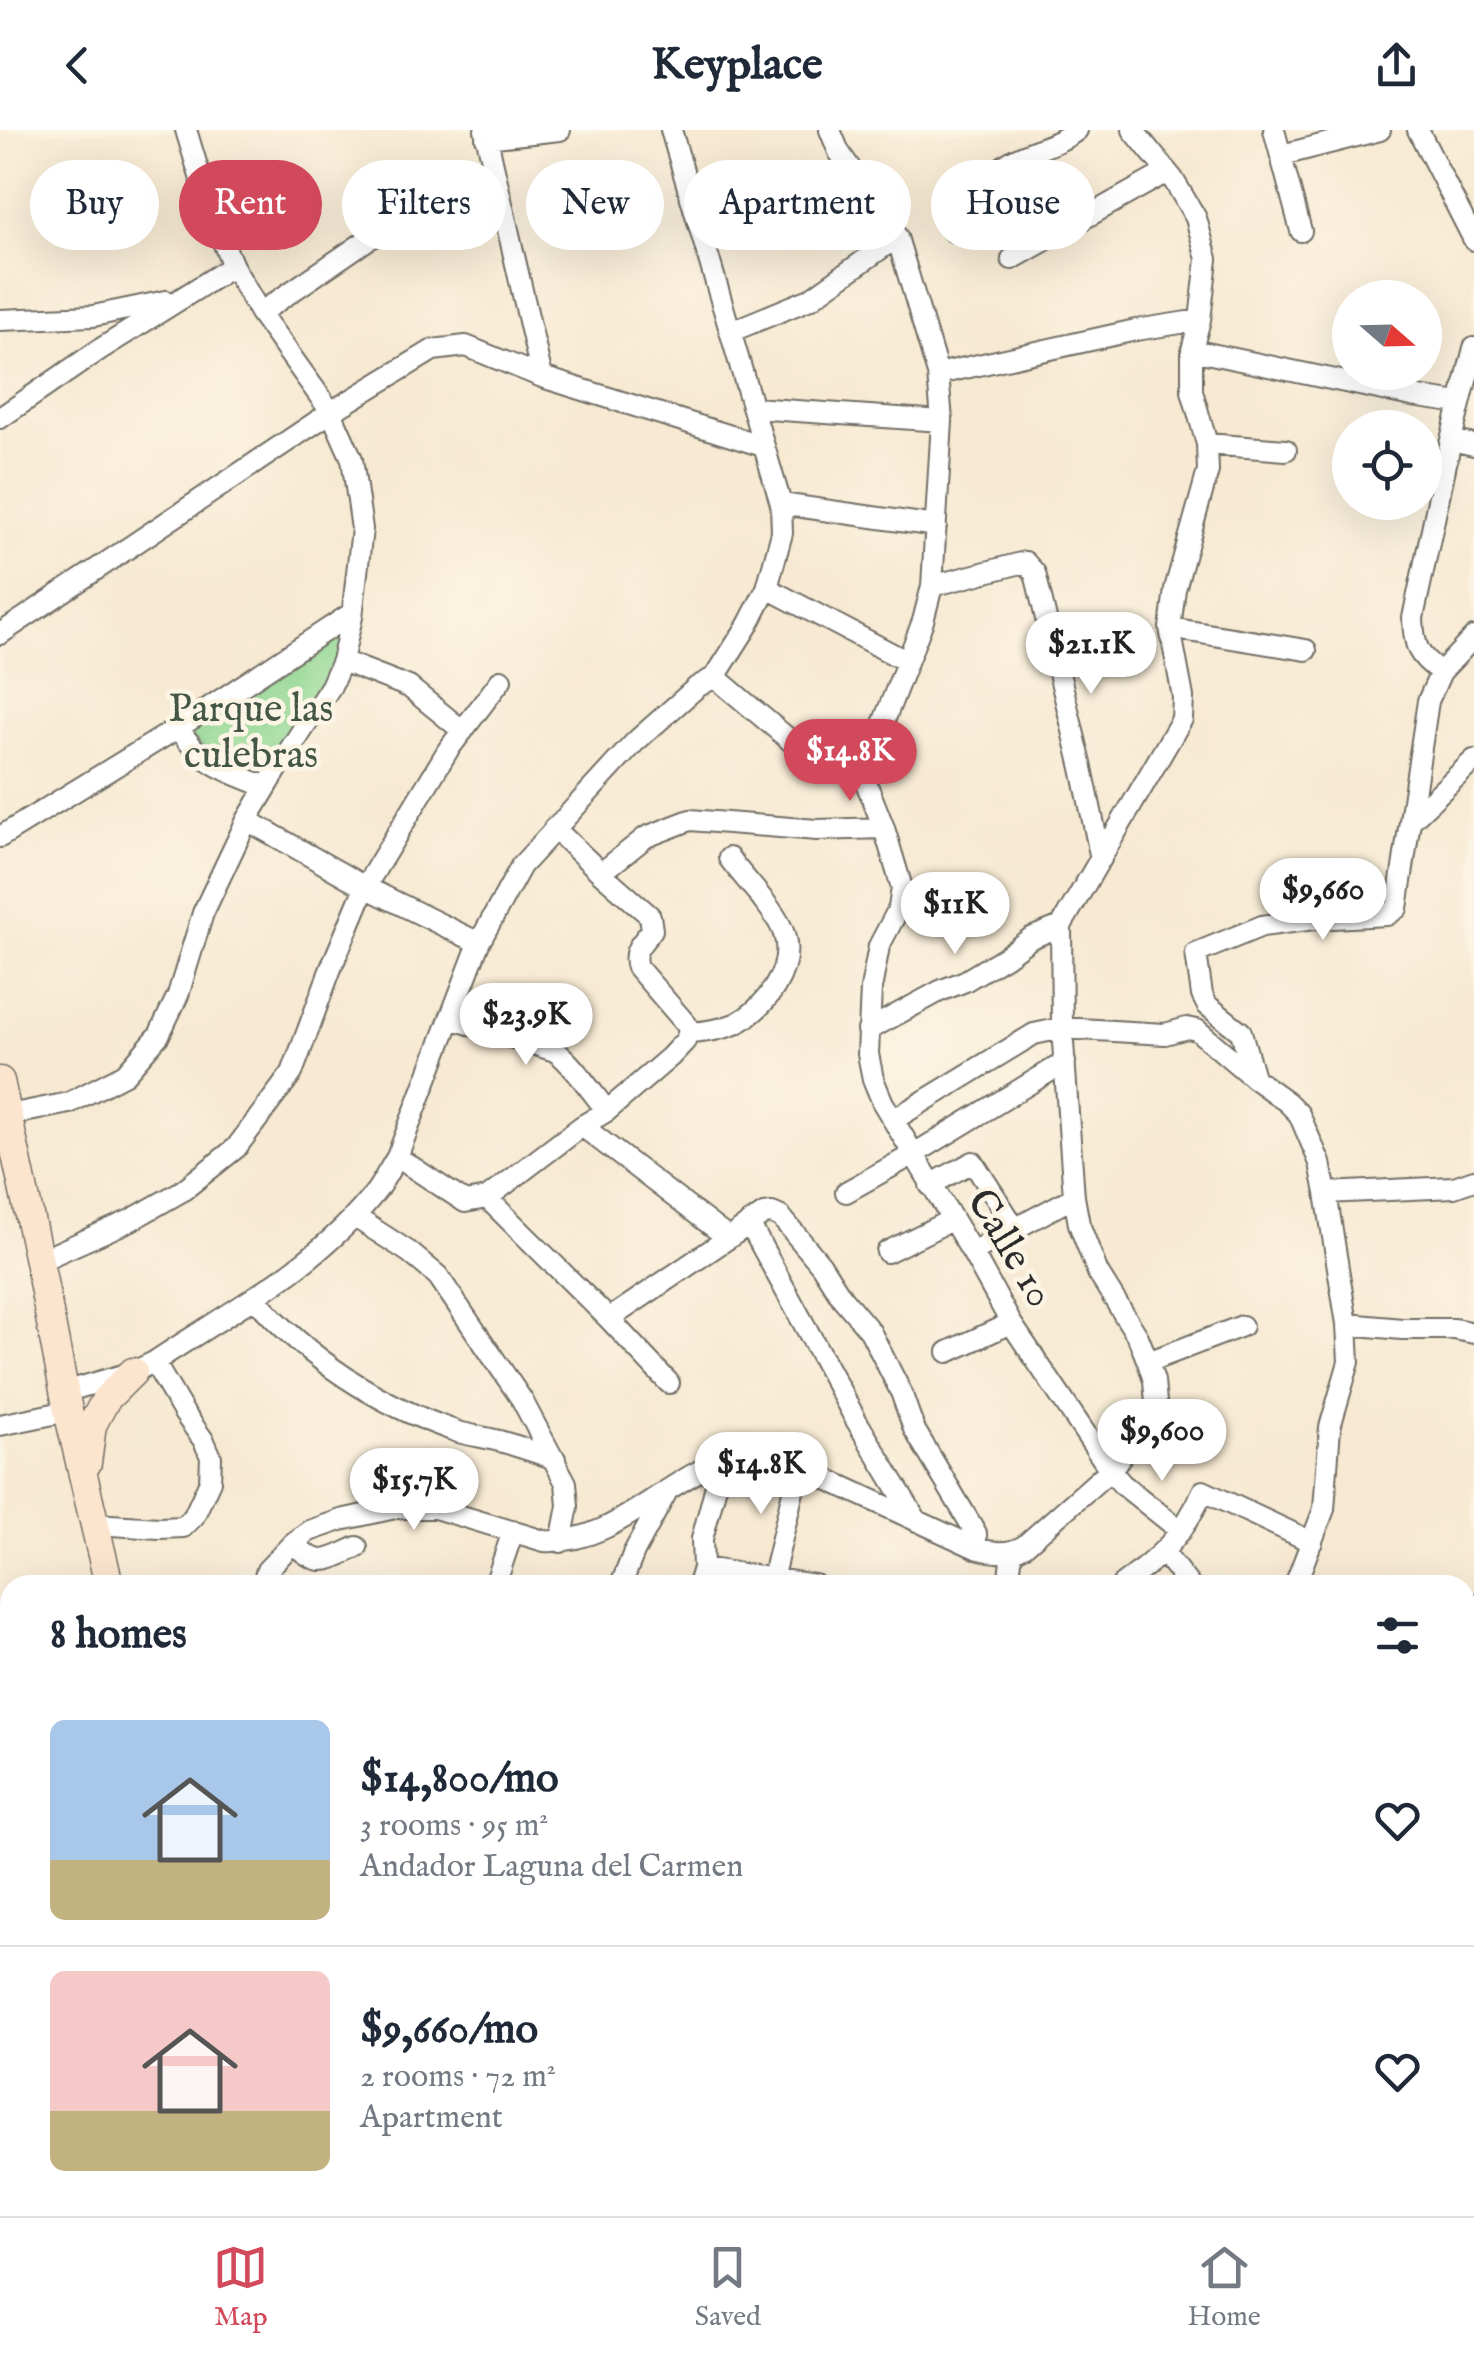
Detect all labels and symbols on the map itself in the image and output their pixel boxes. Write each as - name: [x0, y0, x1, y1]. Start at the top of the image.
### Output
- north arrow: [1332, 280, 1442, 390]
- pin: $21.1K: [1010, 612, 1172, 697]
- park label: Parque las culebras: [169, 685, 333, 782]
- pin: $14.8K: [769, 719, 931, 804]
- pin: $9,660: [1242, 858, 1404, 943]
- pin: $11K: [896, 872, 1014, 957]
- pin: $23.9K: [445, 983, 607, 1068]
- street label: Calle 10: [954, 1181, 1064, 1317]
- pin: $9,600: [1081, 1399, 1243, 1484]
- pin: $14.8K: [680, 1432, 842, 1517]
- pin: $15.7K: [333, 1448, 495, 1533]

